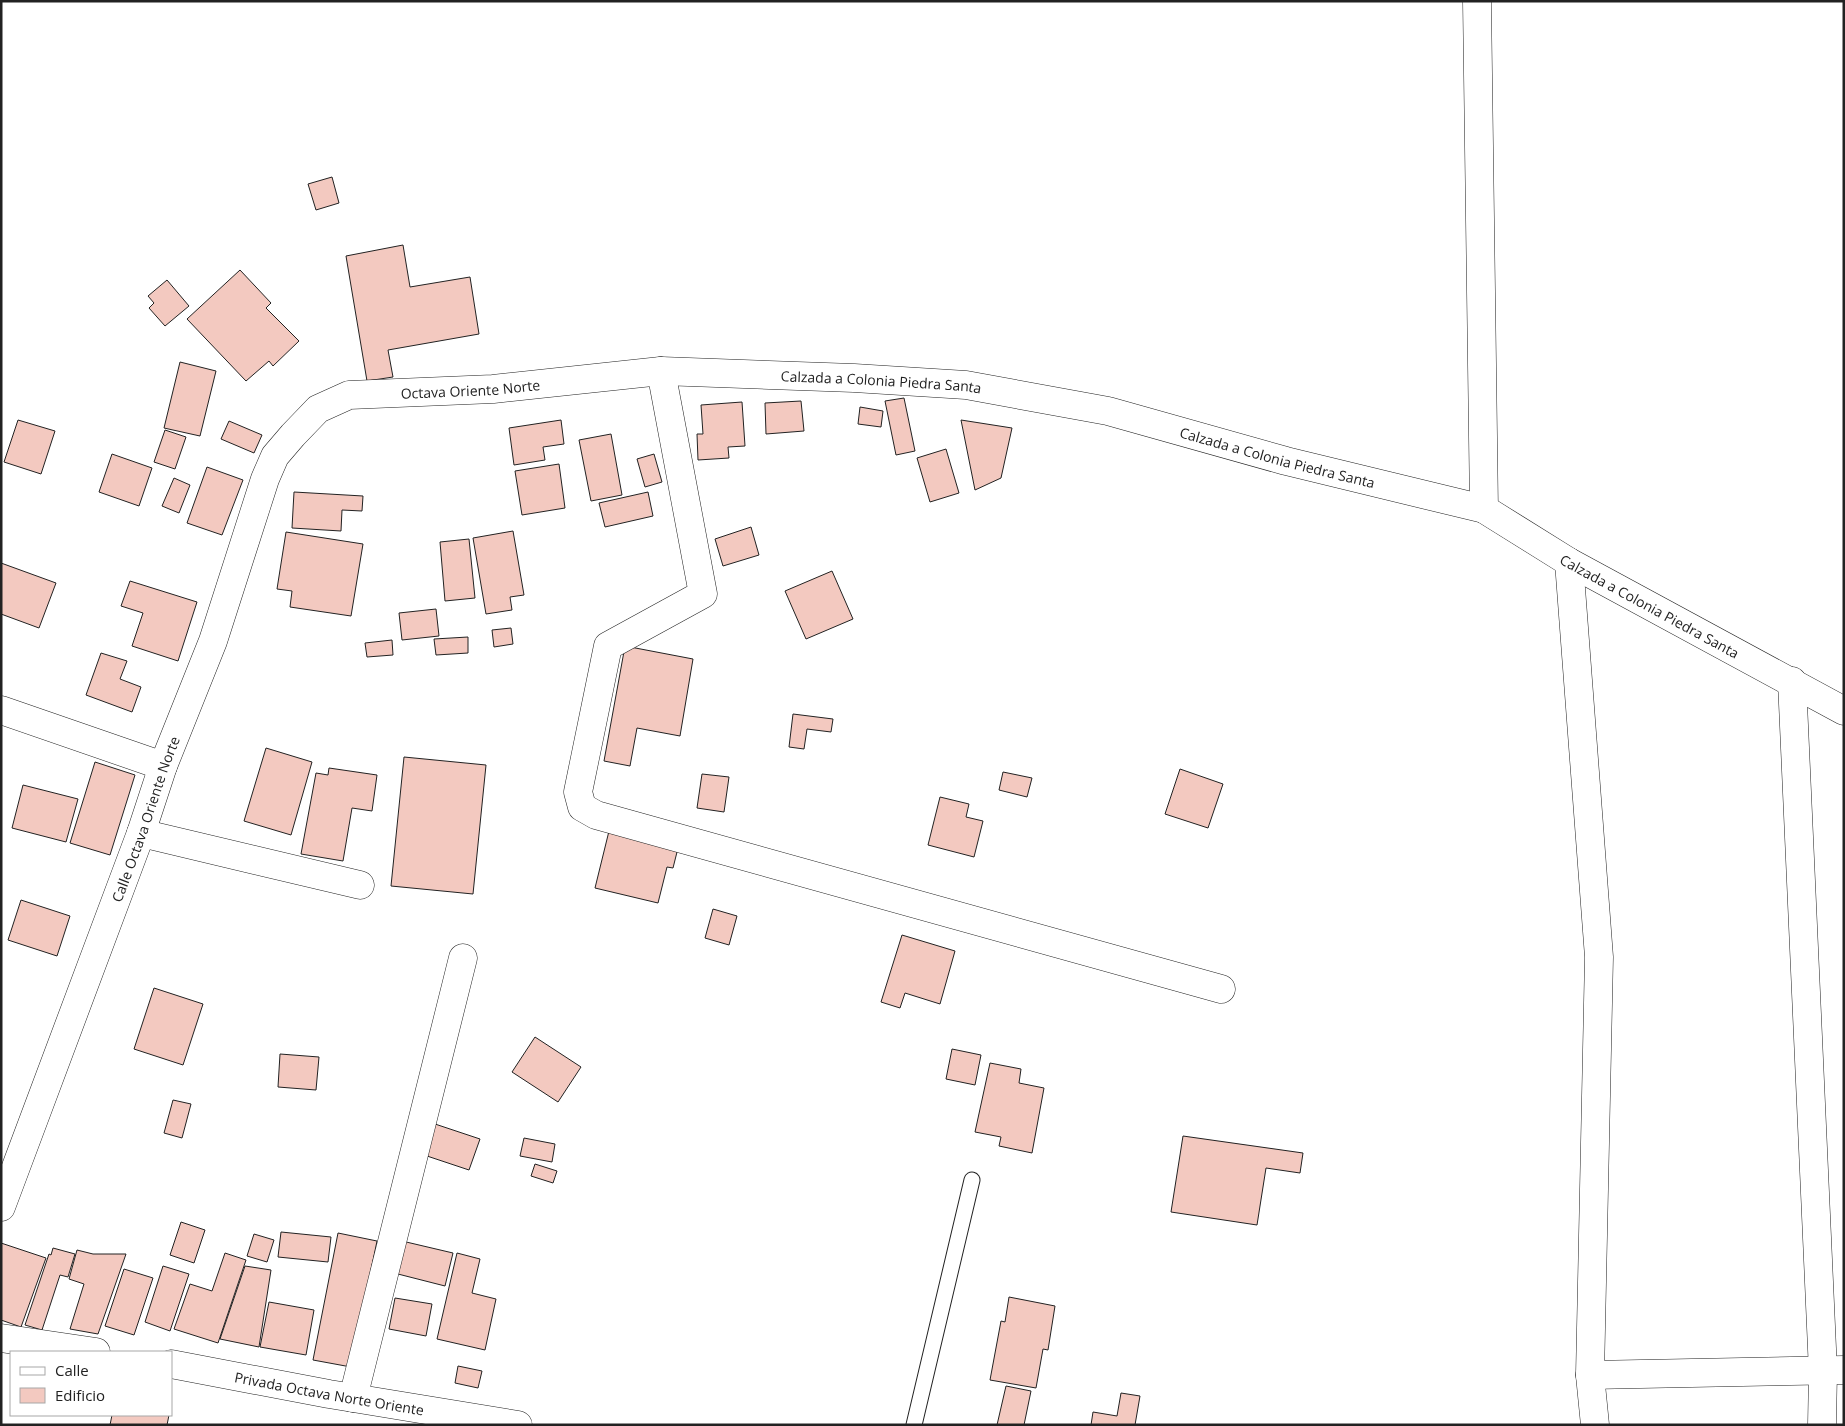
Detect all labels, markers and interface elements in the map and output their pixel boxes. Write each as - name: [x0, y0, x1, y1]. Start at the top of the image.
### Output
- street label: Calzada a Colonia Piedra Santa: [780, 366, 983, 397]
- street label: Octava Oriente Norte: [400, 375, 541, 402]
- street label: Calzada a Colonia Piedra Santa: [1178, 422, 1377, 492]
- street label: Calzada a Colonia Piedra Santa: [1557, 549, 1743, 662]
- street label: Calle Octava Oriente Norte: [107, 733, 184, 904]
- legend: [10, 1351, 172, 1416]
- text: Calle: [55, 1360, 89, 1380]
- street label: Privada Octava Norte Oriente: [233, 1367, 426, 1419]
- text: Edificio: [55, 1385, 105, 1405]

